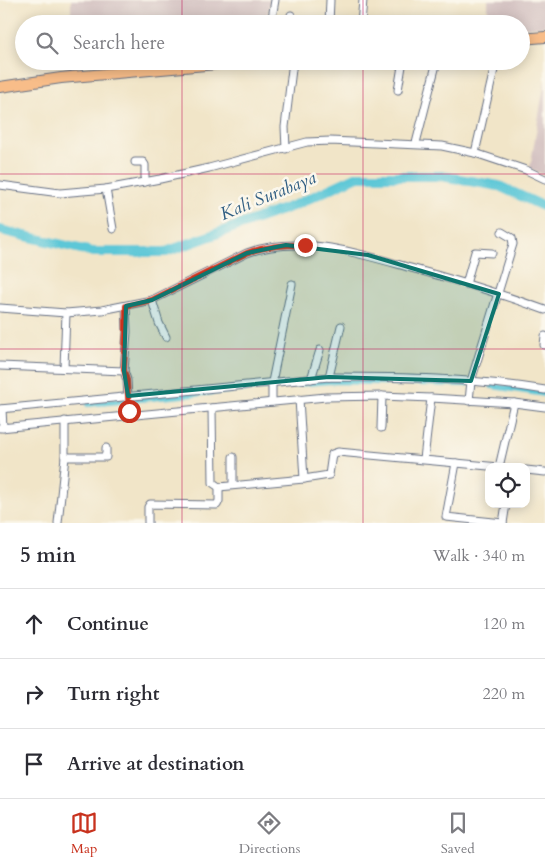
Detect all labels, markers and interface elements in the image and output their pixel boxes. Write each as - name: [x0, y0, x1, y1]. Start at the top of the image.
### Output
- search box: [15, 15, 530, 70]
- icon: search: [33, 29, 61, 57]
- text: Search here: [73, 30, 165, 56]
- water label: Kali Surabaya: [216, 165, 320, 227]
- route end: [294, 234, 317, 257]
- route start: [118, 400, 141, 423]
- map controls: [485, 463, 530, 508]
- button: locate: [485, 463, 530, 508]
- text: 5 min: [20, 541, 76, 570]
- text: Walk · 340 m: [433, 545, 525, 567]
- icon: ahead: [20, 610, 48, 638]
- text: Continue: [67, 611, 149, 637]
- text: 120 m: [483, 613, 525, 635]
- icon: right: [20, 680, 48, 708]
- text: Turn right: [67, 681, 159, 707]
- text: 220 m: [483, 683, 525, 705]
- icon: arrive: [20, 750, 48, 778]
- text: Arrive at destination: [67, 751, 244, 777]
- tab: Map: [70, 809, 98, 858]
- tab: Directions: [239, 809, 300, 858]
- tab: Saved: [441, 809, 475, 858]

